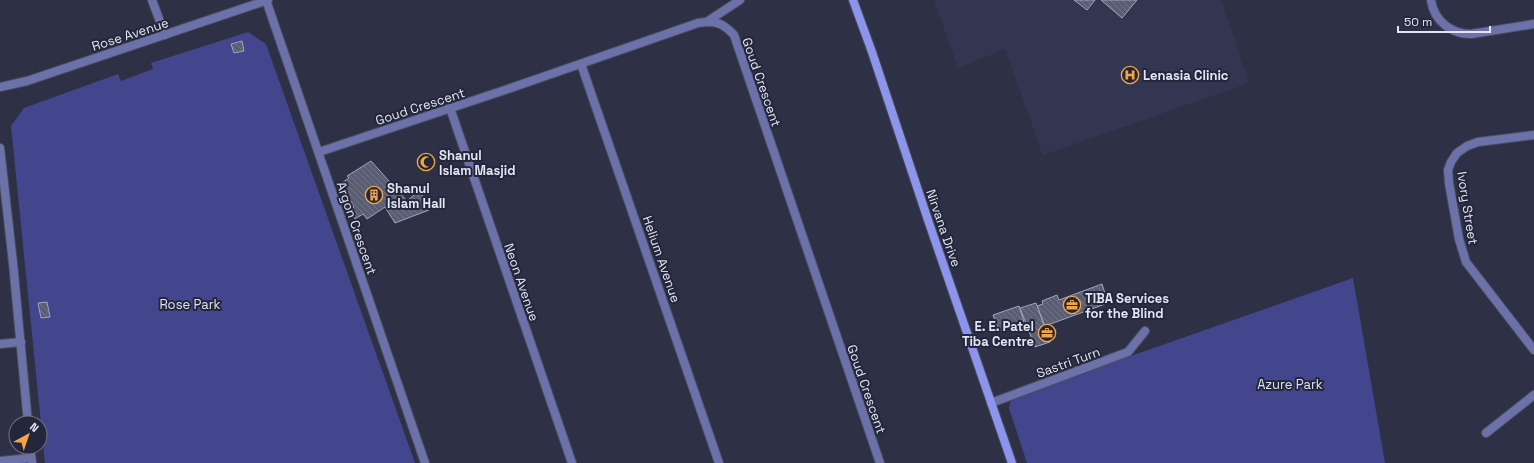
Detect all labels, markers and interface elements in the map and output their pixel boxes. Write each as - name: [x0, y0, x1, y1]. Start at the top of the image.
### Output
- scale bar: [1398, 8, 1490, 34]
- street label: Rose Avenue: [90, 14, 171, 55]
- text: 50 m: [1404, 14, 1432, 30]
- street label: Goud Crescent: [738, 35, 785, 129]
- hospital icon: Lenasia Clinic: [1120, 65, 1140, 85]
- place label: Lenasia Clinic: [1143, 67, 1229, 84]
- street label: Goud Crescent: [373, 84, 467, 129]
- place label: Shanul Islam Masjid: [439, 147, 516, 179]
- mosque icon: Shanul Islam Masjid: [416, 152, 436, 172]
- street label: Ivory Street: [1453, 170, 1482, 246]
- street label: Argon Crescent: [333, 179, 380, 277]
- place label: Shanul Islam Hall: [387, 180, 446, 212]
- building icon: Shanul Islam Hall: [364, 185, 384, 205]
- street label: Nirvana Drive: [922, 187, 965, 269]
- street label: Helium Avenue: [639, 213, 684, 305]
- street label: Neon Avenue: [500, 241, 543, 323]
- place label: TIBA Services for the Blind: [1085, 290, 1169, 322]
- office icon: TIBA Services for the Blind: [1062, 295, 1082, 315]
- park label: Rose Park: [159, 296, 221, 313]
- place label: E. E. Patel Tiba Centre: [962, 318, 1034, 350]
- office icon: E. E. Patel Tiba Centre: [1037, 323, 1057, 343]
- street label: Goud Crescent: [843, 342, 890, 436]
- street label: Sastri Turn: [1034, 343, 1102, 382]
- park label: Azure Park: [1257, 376, 1323, 393]
- north arrow: [8, 415, 48, 455]
- text: N: [27, 420, 42, 435]

